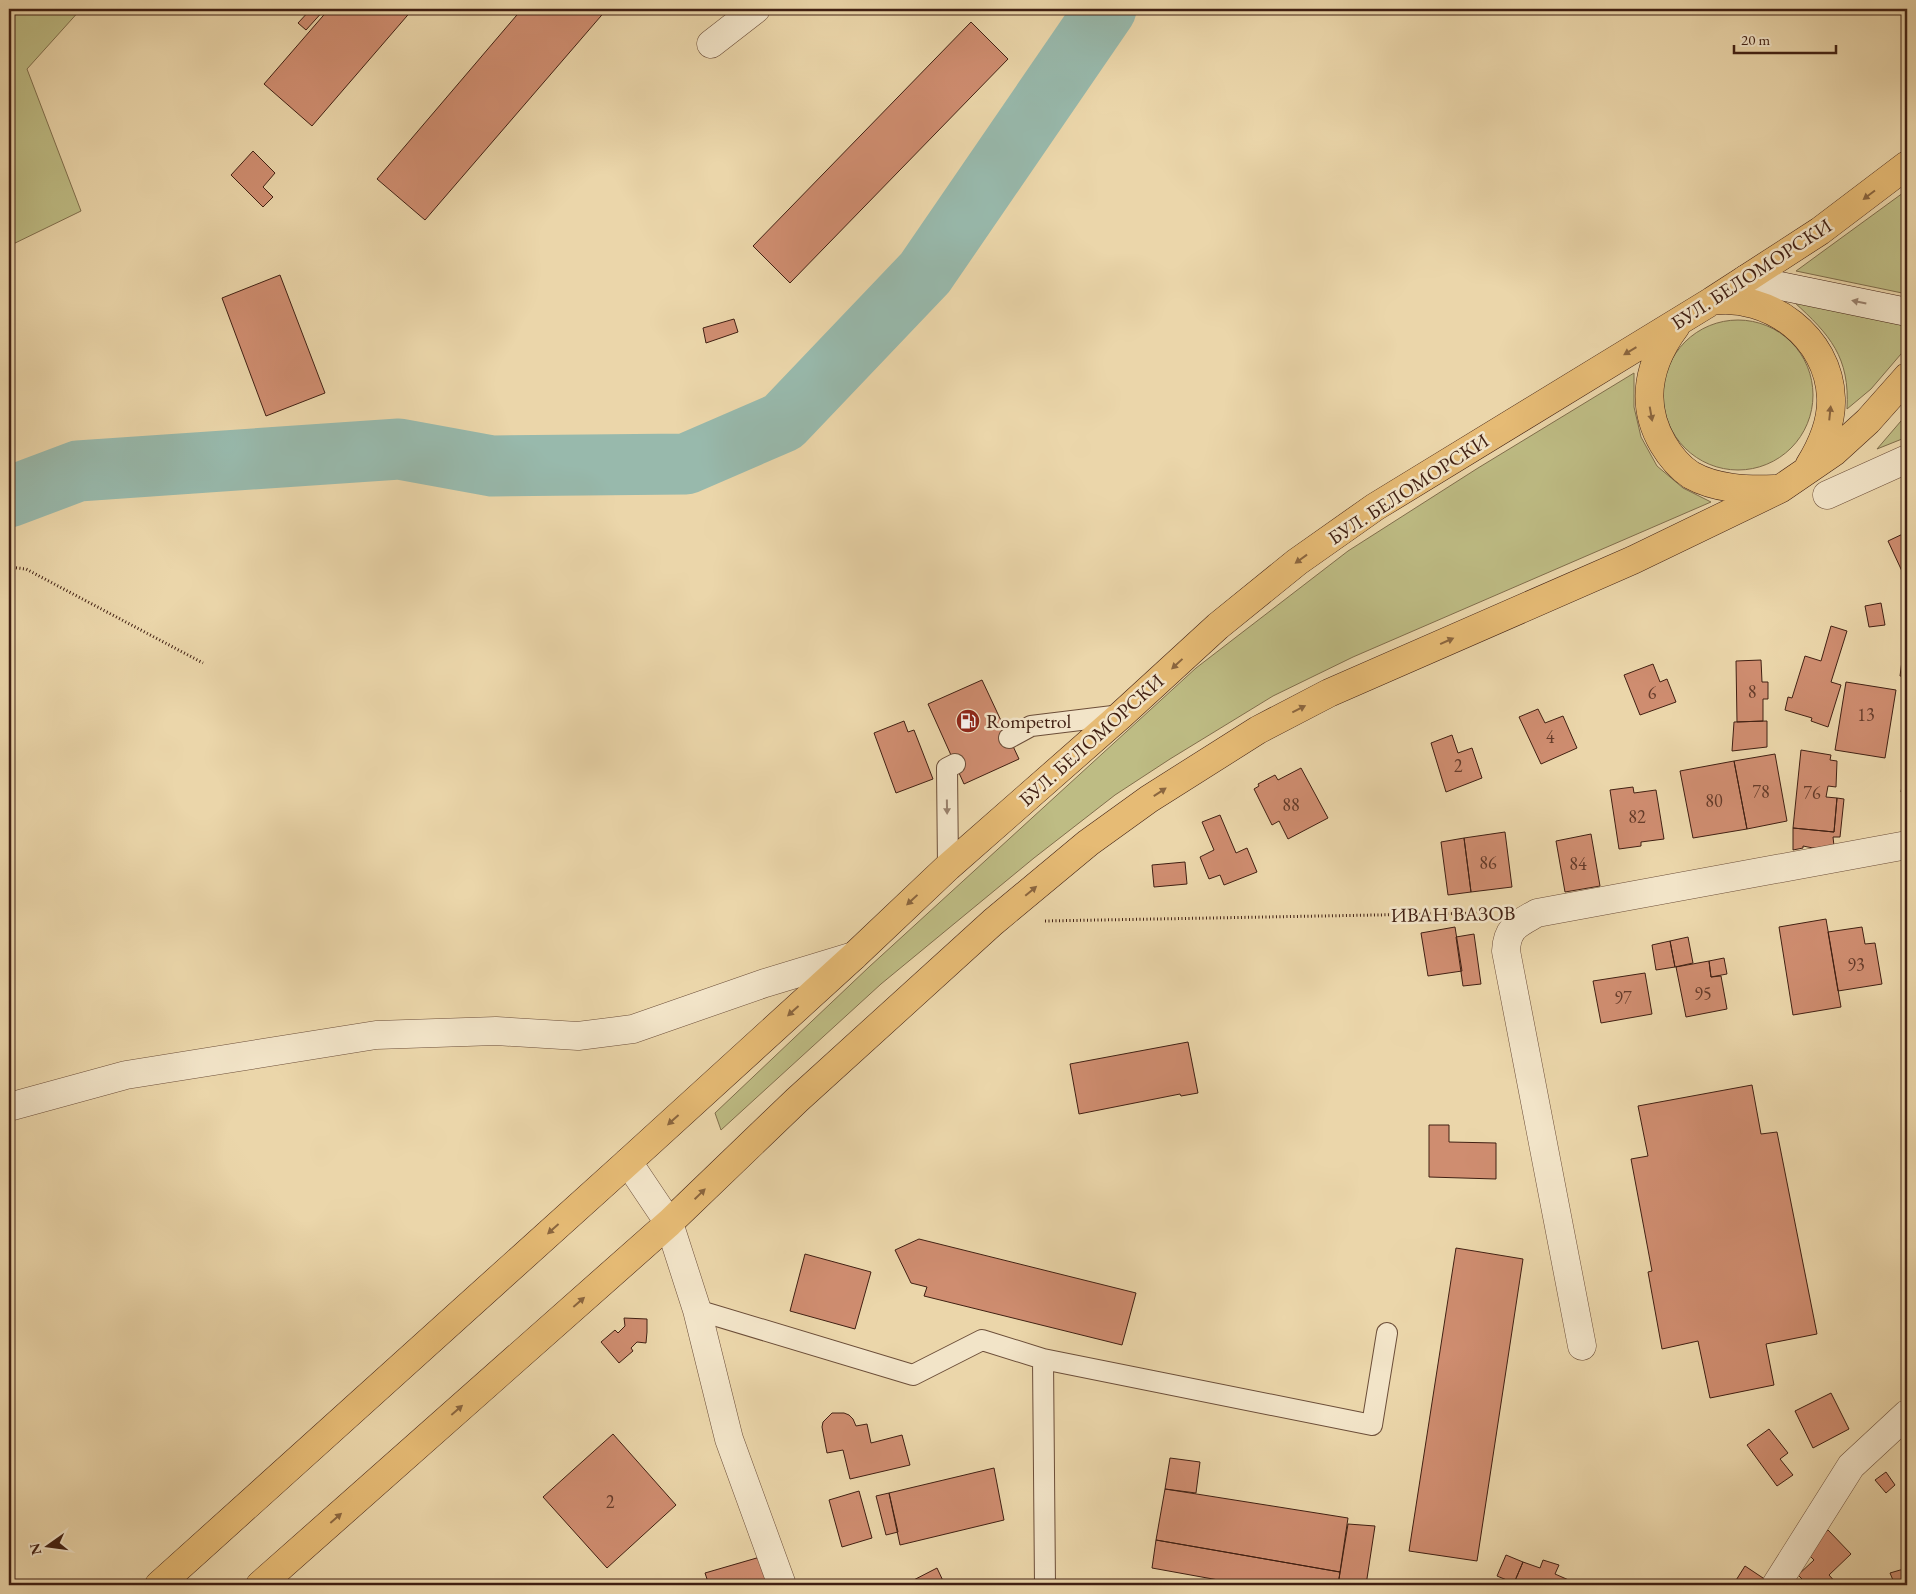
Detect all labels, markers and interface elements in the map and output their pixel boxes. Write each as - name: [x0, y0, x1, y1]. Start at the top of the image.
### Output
- scale bar: [1734, 22, 1836, 54]
- text: 20 m: [1741, 30, 1770, 49]
- one-way arrow: [1862, 190, 1876, 200]
- street label: БУЛ. БЕЛОМОРСКИ: [1666, 212, 1836, 336]
- one-way arrow: [1852, 298, 1867, 306]
- one-way arrow: [1624, 346, 1637, 355]
- one-way arrow: [1826, 405, 1834, 421]
- one-way arrow: [1647, 406, 1655, 422]
- street label: БУЛ. БЕЛОМОРСКИ: [1323, 427, 1493, 551]
- one-way arrow: [1295, 554, 1308, 565]
- one-way arrow: [1440, 637, 1454, 645]
- one-way arrow: [1171, 658, 1183, 670]
- street label: БУЛ. БЕЛОМОРСКИ: [1013, 668, 1169, 812]
- house number: 8: [1748, 680, 1756, 703]
- house number: 6: [1648, 681, 1657, 704]
- house number: 13: [1857, 703, 1875, 726]
- one-way arrow: [1291, 705, 1306, 713]
- fuel station icon: Rompetrol: [955, 708, 981, 734]
- place label: Rompetrol: [986, 708, 1071, 734]
- house number: 4: [1546, 725, 1555, 748]
- house number: 2: [1454, 754, 1463, 777]
- house number: 78: [1752, 780, 1770, 803]
- house number: 76: [1803, 781, 1821, 804]
- one-way arrow: [1153, 787, 1166, 797]
- house number: 80: [1705, 789, 1723, 812]
- house number: 88: [1282, 793, 1300, 816]
- one-way arrow: [943, 800, 951, 816]
- house number: 82: [1628, 805, 1646, 828]
- house number: 86: [1479, 851, 1497, 874]
- house number: 84: [1569, 852, 1587, 875]
- one-way arrow: [1024, 885, 1036, 897]
- one-way arrow: [907, 894, 919, 906]
- street label: ИВАН ВАЗОВ: [1390, 900, 1516, 928]
- house number: 93: [1847, 953, 1865, 976]
- house number: 95: [1694, 982, 1712, 1005]
- house number: 97: [1614, 986, 1632, 1009]
- one-way arrow: [787, 1005, 800, 1016]
- one-way arrow: [668, 1114, 680, 1126]
- one-way arrow: [693, 1188, 705, 1200]
- one-way arrow: [547, 1224, 560, 1235]
- one-way arrow: [573, 1297, 586, 1308]
- one-way arrow: [451, 1404, 463, 1416]
- house number: 2: [606, 1490, 615, 1513]
- one-way arrow: [329, 1512, 341, 1524]
- north arrow: [22, 1522, 72, 1572]
- text: N: [25, 1541, 45, 1557]

